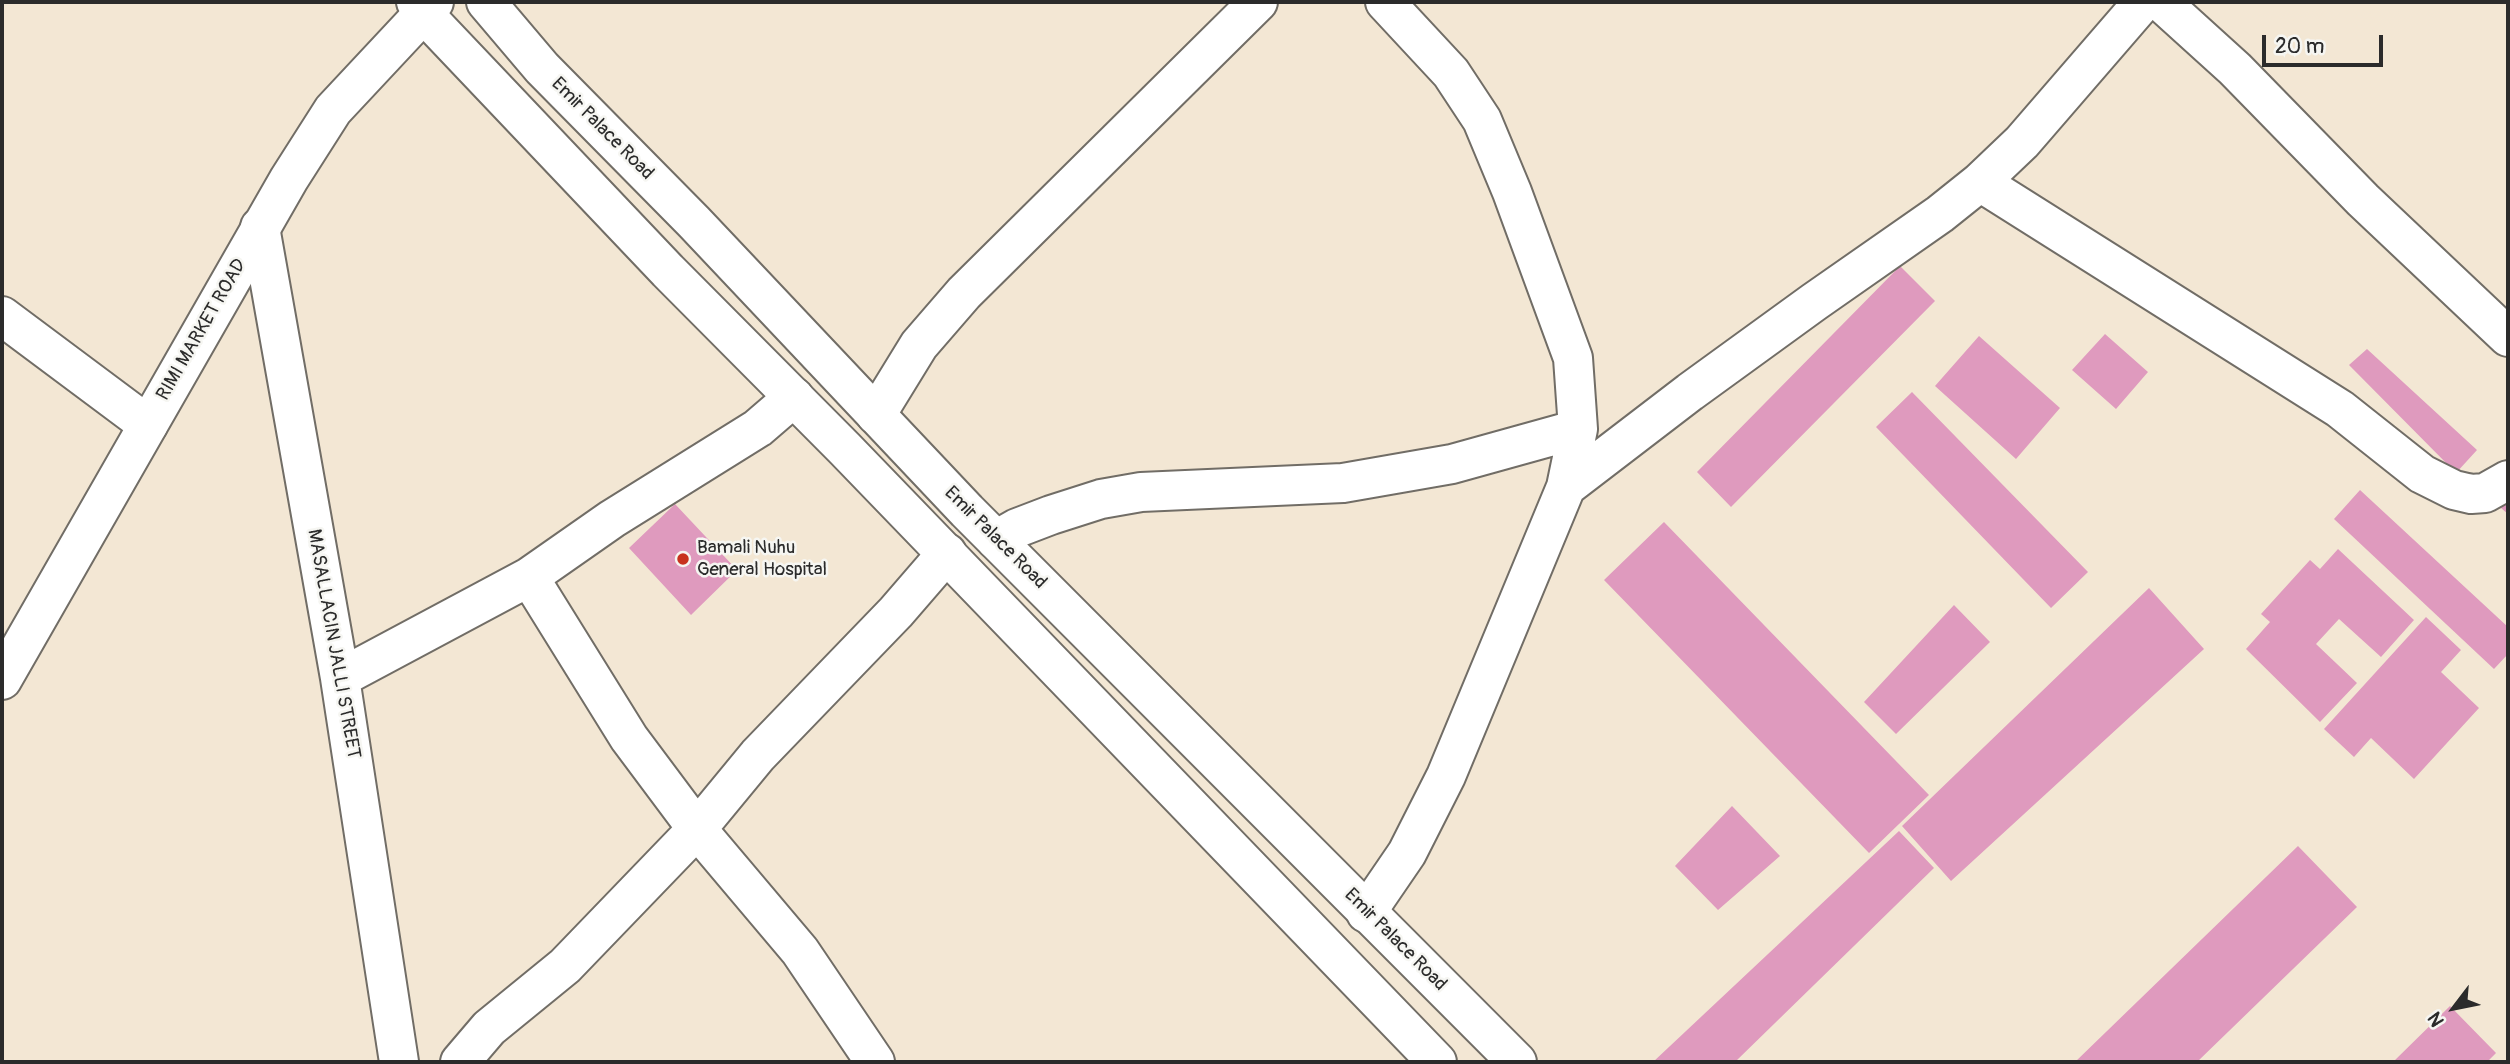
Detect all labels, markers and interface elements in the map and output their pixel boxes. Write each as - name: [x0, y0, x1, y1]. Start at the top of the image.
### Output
- scale bar: [2265, 21, 2386, 65]
- text: 20 m: [2275, 33, 2324, 60]
- street label: Emir Palace Road: [546, 73, 658, 185]
- street label: RIMI MARKET ROAD: [152, 255, 252, 405]
- street label: Emir Palace Road: [939, 482, 1051, 594]
- street label: MASALLACIN JALLI STREET: [302, 528, 364, 760]
- place label: Bamali Nuhu General Hospital: [697, 537, 827, 581]
- marker: Bamali Nuhu General Hospital: [675, 551, 691, 567]
- street label: Emir Palace Road: [1339, 884, 1451, 996]
- north arrow: [2419, 973, 2489, 1043]
- text: N: [2423, 1007, 2450, 1031]

